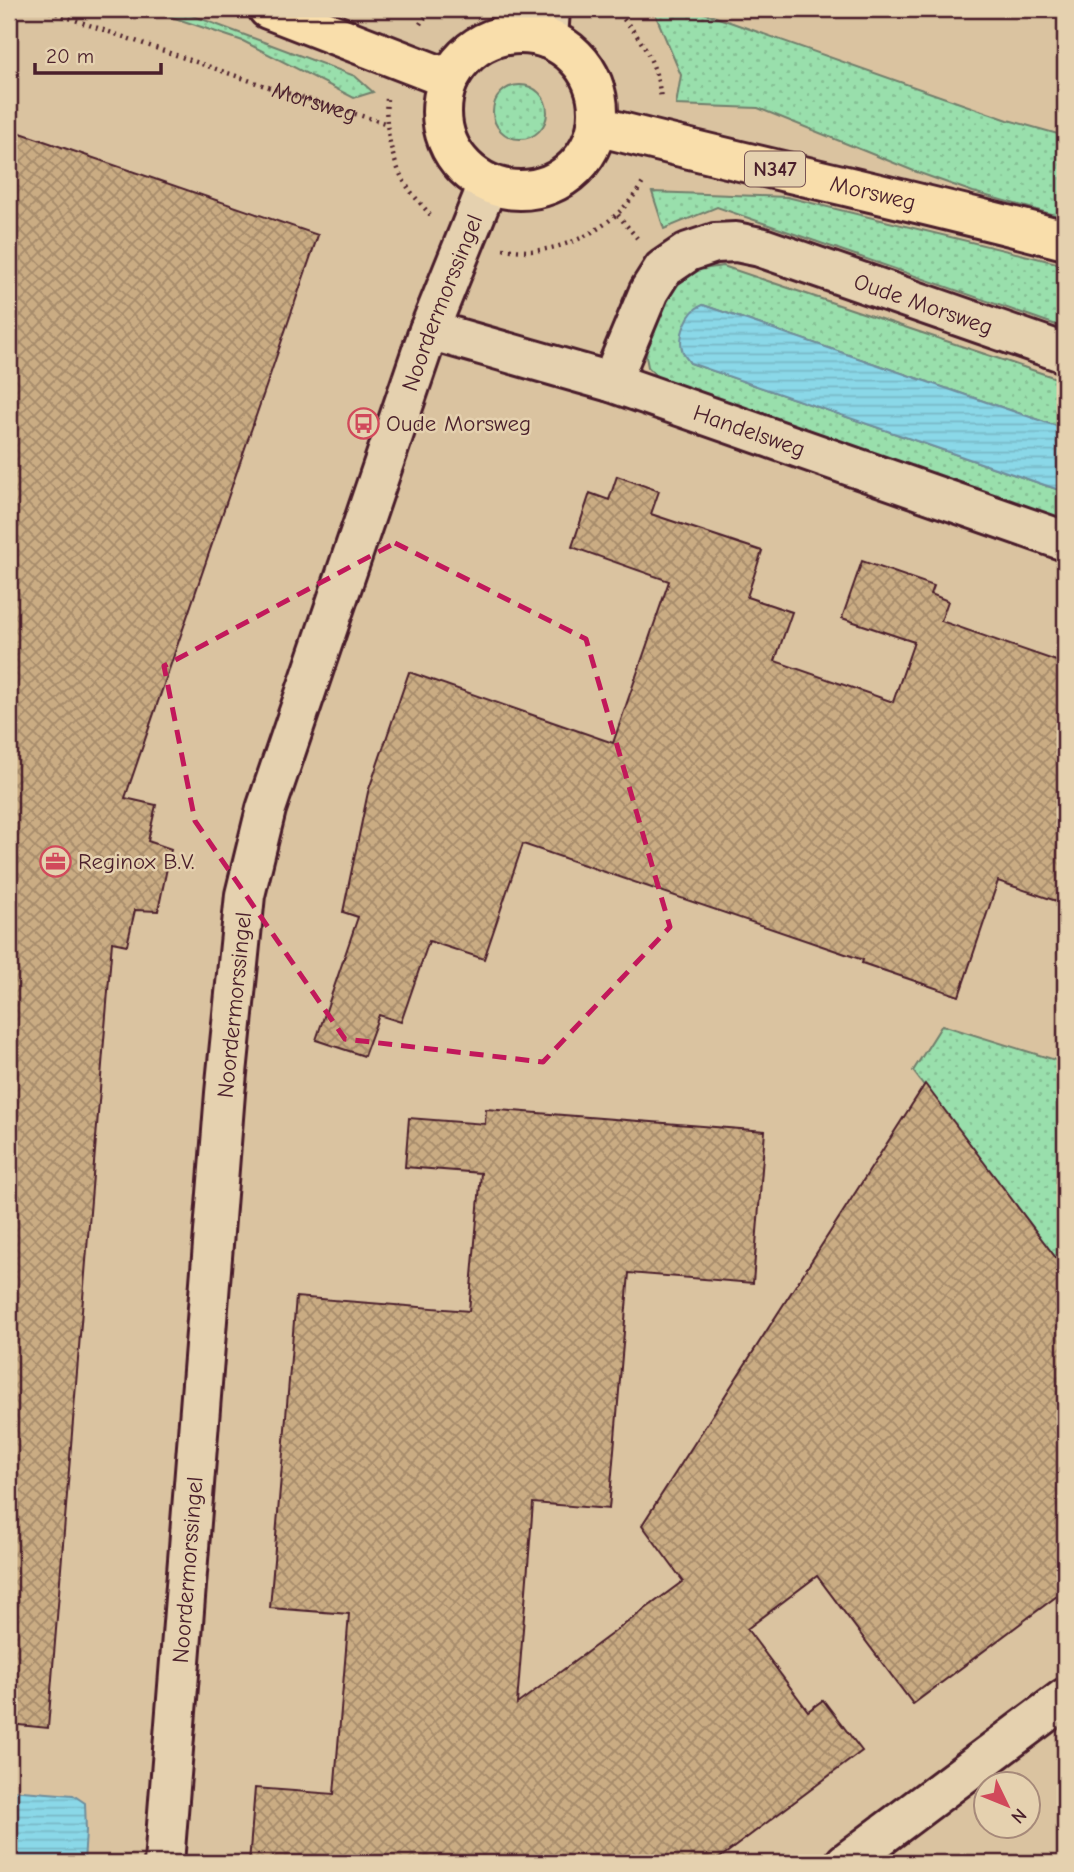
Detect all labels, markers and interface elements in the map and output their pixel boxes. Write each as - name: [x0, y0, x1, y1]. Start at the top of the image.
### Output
- scale bar: [35, 32, 161, 76]
- text: 20 m: [46, 44, 94, 68]
- street label: Morsweg: [269, 76, 360, 127]
- road number: N347: [745, 152, 805, 186]
- street label: Morsweg: [828, 169, 919, 216]
- street label: Noordermorssingel: [396, 210, 488, 394]
- street label: Oude Morsweg: [850, 267, 997, 340]
- street label: Handelsweg: [690, 398, 809, 463]
- bus stop icon: Oude Morsweg: [346, 406, 380, 440]
- place label: Oude Morsweg: [386, 410, 531, 437]
- office icon: Reginox B.V.: [38, 844, 72, 878]
- place label: Reginox B.V.: [78, 848, 195, 875]
- street label: Noordermorssingel: [211, 910, 257, 1099]
- street label: Noordermorssingel: [166, 1476, 208, 1664]
- north arrow: [972, 1770, 1042, 1840]
- text: N: [1006, 1804, 1031, 1828]

